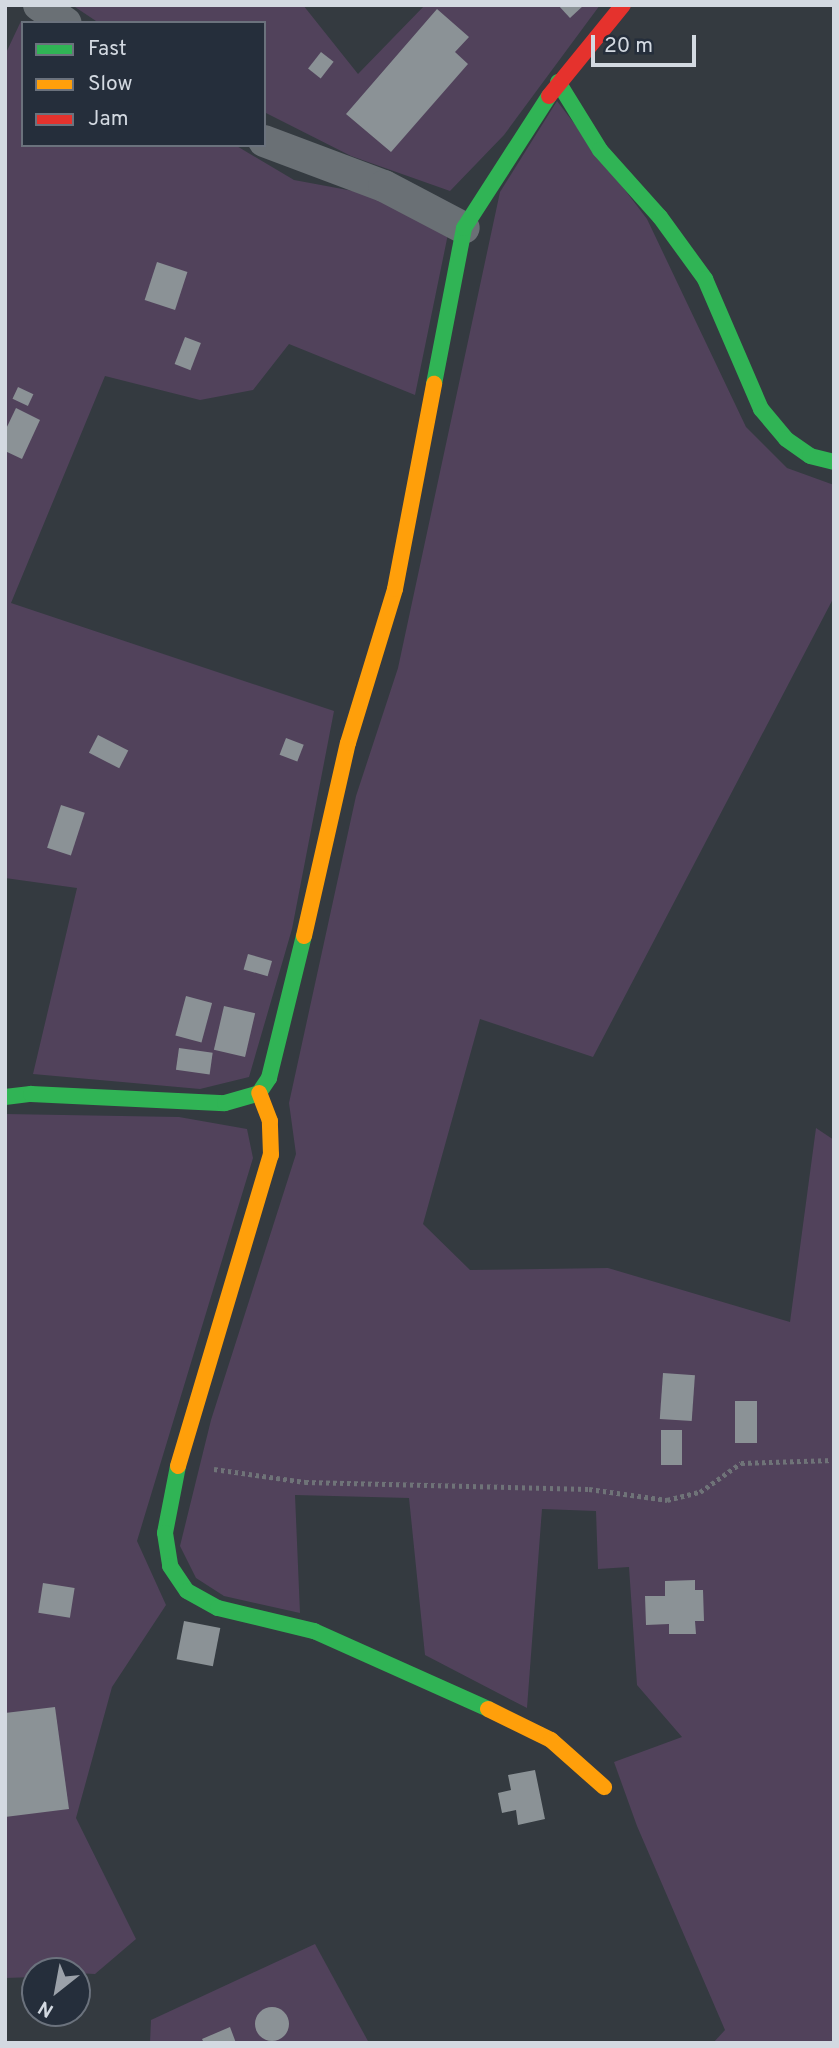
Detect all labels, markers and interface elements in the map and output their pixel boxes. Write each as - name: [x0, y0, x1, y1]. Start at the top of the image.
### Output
- legend: [21, 21, 266, 147]
- scale bar: [594, 21, 699, 65]
- text: 20 m: [604, 33, 653, 60]
- text: Fast: [88, 36, 127, 63]
- text: Slow: [88, 71, 133, 98]
- text: Jam: [88, 106, 129, 133]
- north arrow: [21, 1957, 91, 2027]
- text: N: [34, 1994, 58, 2022]

